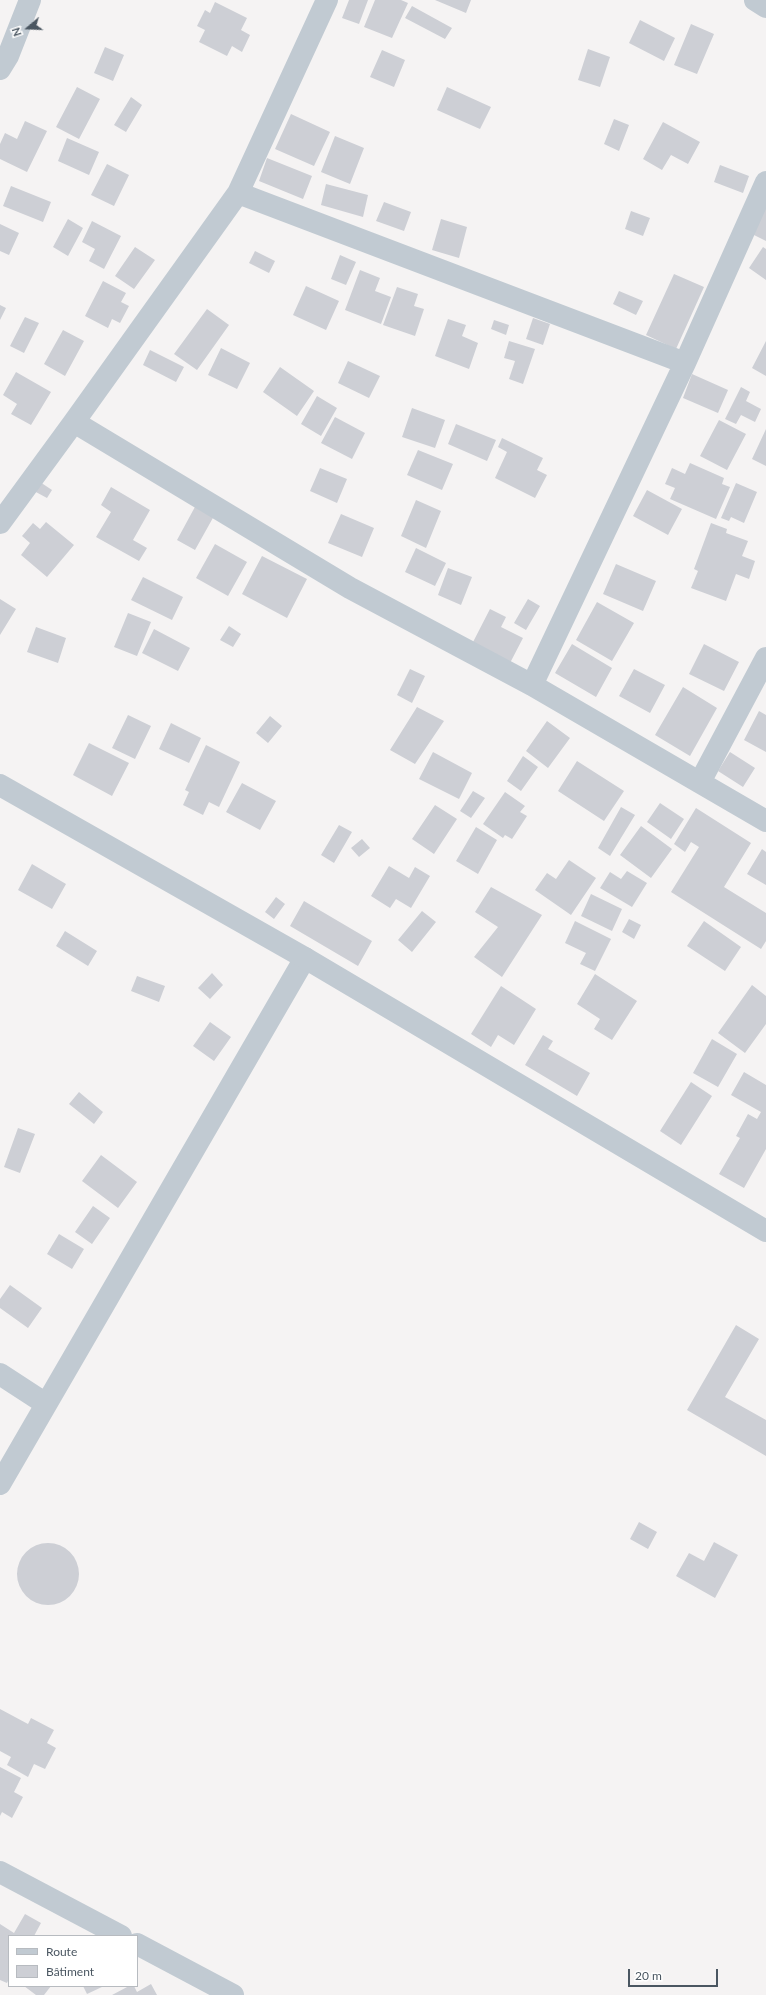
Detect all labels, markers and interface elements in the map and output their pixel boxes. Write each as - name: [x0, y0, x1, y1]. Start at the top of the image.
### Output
- north arrow: [8, 8, 48, 48]
- text: N: [9, 26, 24, 38]
- legend: [8, 1935, 138, 1987]
- text: Route: [46, 1944, 77, 1959]
- scale bar: [630, 1961, 720, 1987]
- text: Bâtiment: [46, 1964, 94, 1979]
- text: 20 m: [635, 1968, 662, 1983]

